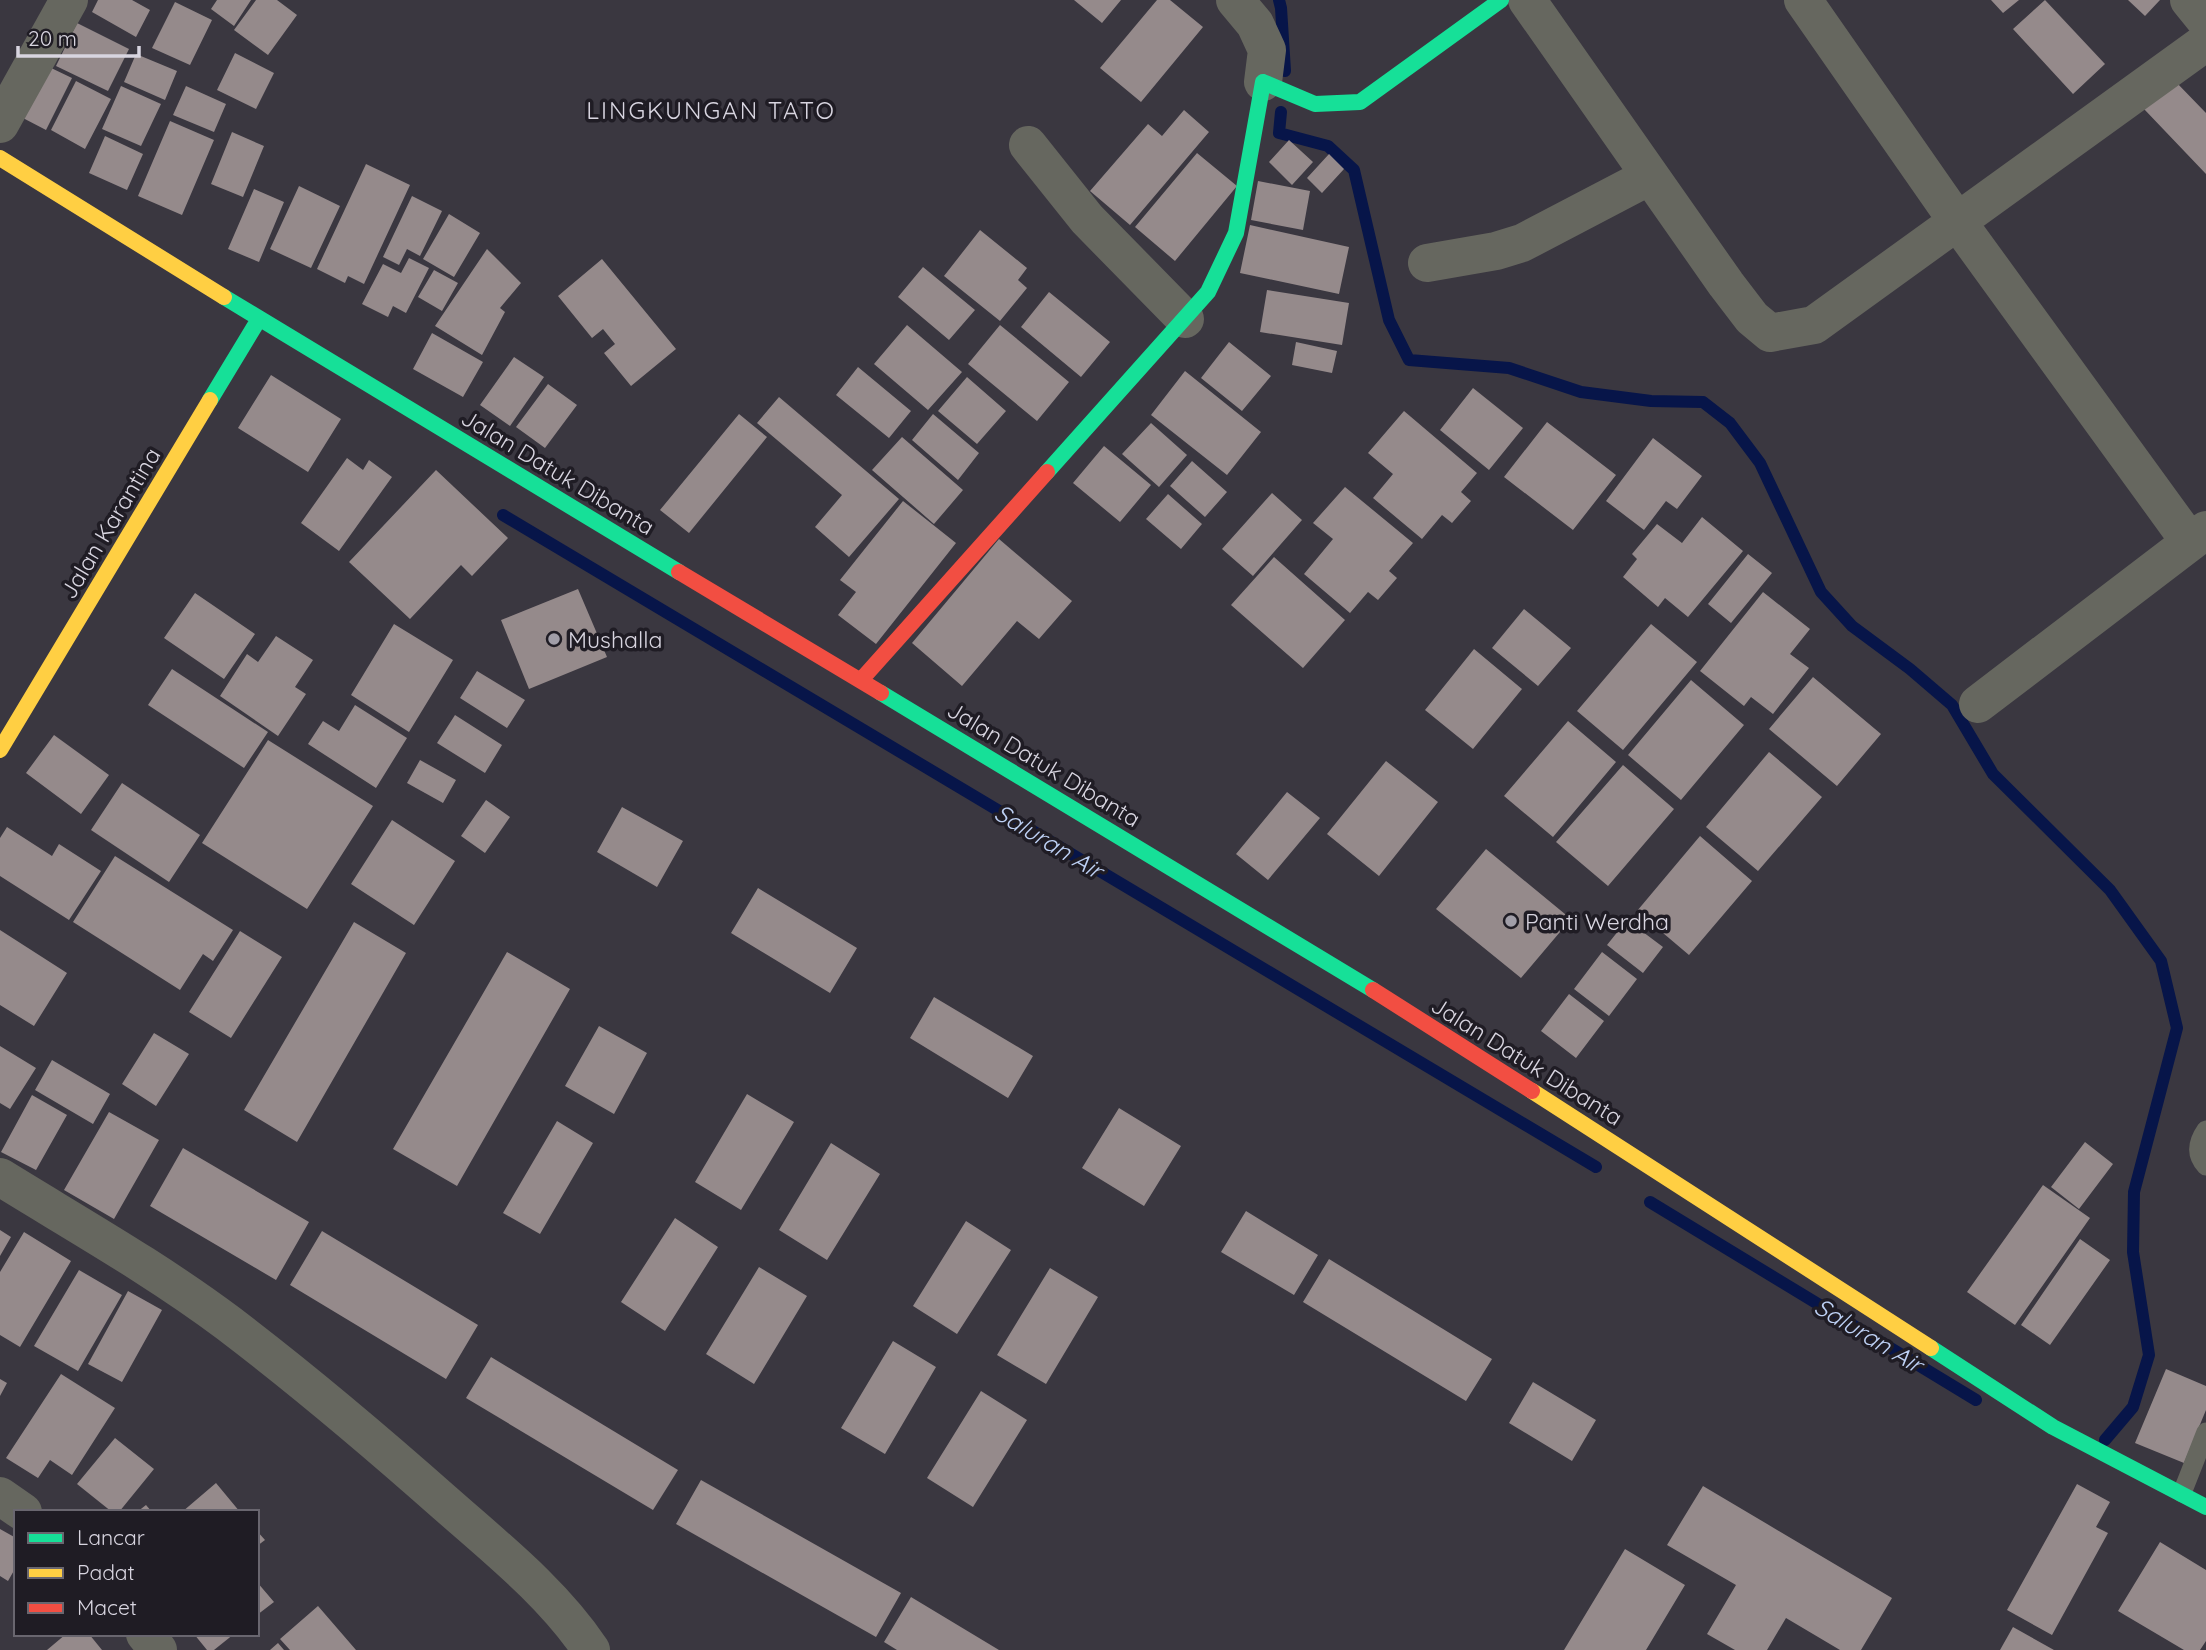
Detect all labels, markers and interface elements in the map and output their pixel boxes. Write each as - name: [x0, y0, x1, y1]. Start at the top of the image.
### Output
- scale bar: [18, 14, 138, 58]
- text: 20 m: [28, 25, 77, 51]
- district label: LINGKUNGAN TATO: [586, 95, 836, 125]
- street label: Jalan Datuk Dibanta: [456, 403, 660, 541]
- street label: Jalan Karantina: [54, 442, 166, 604]
- place label: Mushalla: [568, 625, 662, 654]
- marker: Mushalla: [546, 631, 562, 647]
- street label: Jalan Datuk Dibanta: [942, 695, 1146, 833]
- water label: Saluran Air: [989, 797, 1111, 886]
- place label: Panti Werdha: [1525, 907, 1669, 936]
- marker: Panti Werdha: [1503, 913, 1519, 929]
- street label: Jalan Datuk Dibanta: [1426, 990, 1628, 1132]
- water label: Saluran Air: [1809, 1291, 1931, 1380]
- legend: [14, 1510, 259, 1636]
- text: Lancar: [77, 1524, 145, 1550]
- text: Padat: [77, 1559, 135, 1585]
- text: Macet: [77, 1594, 137, 1620]

